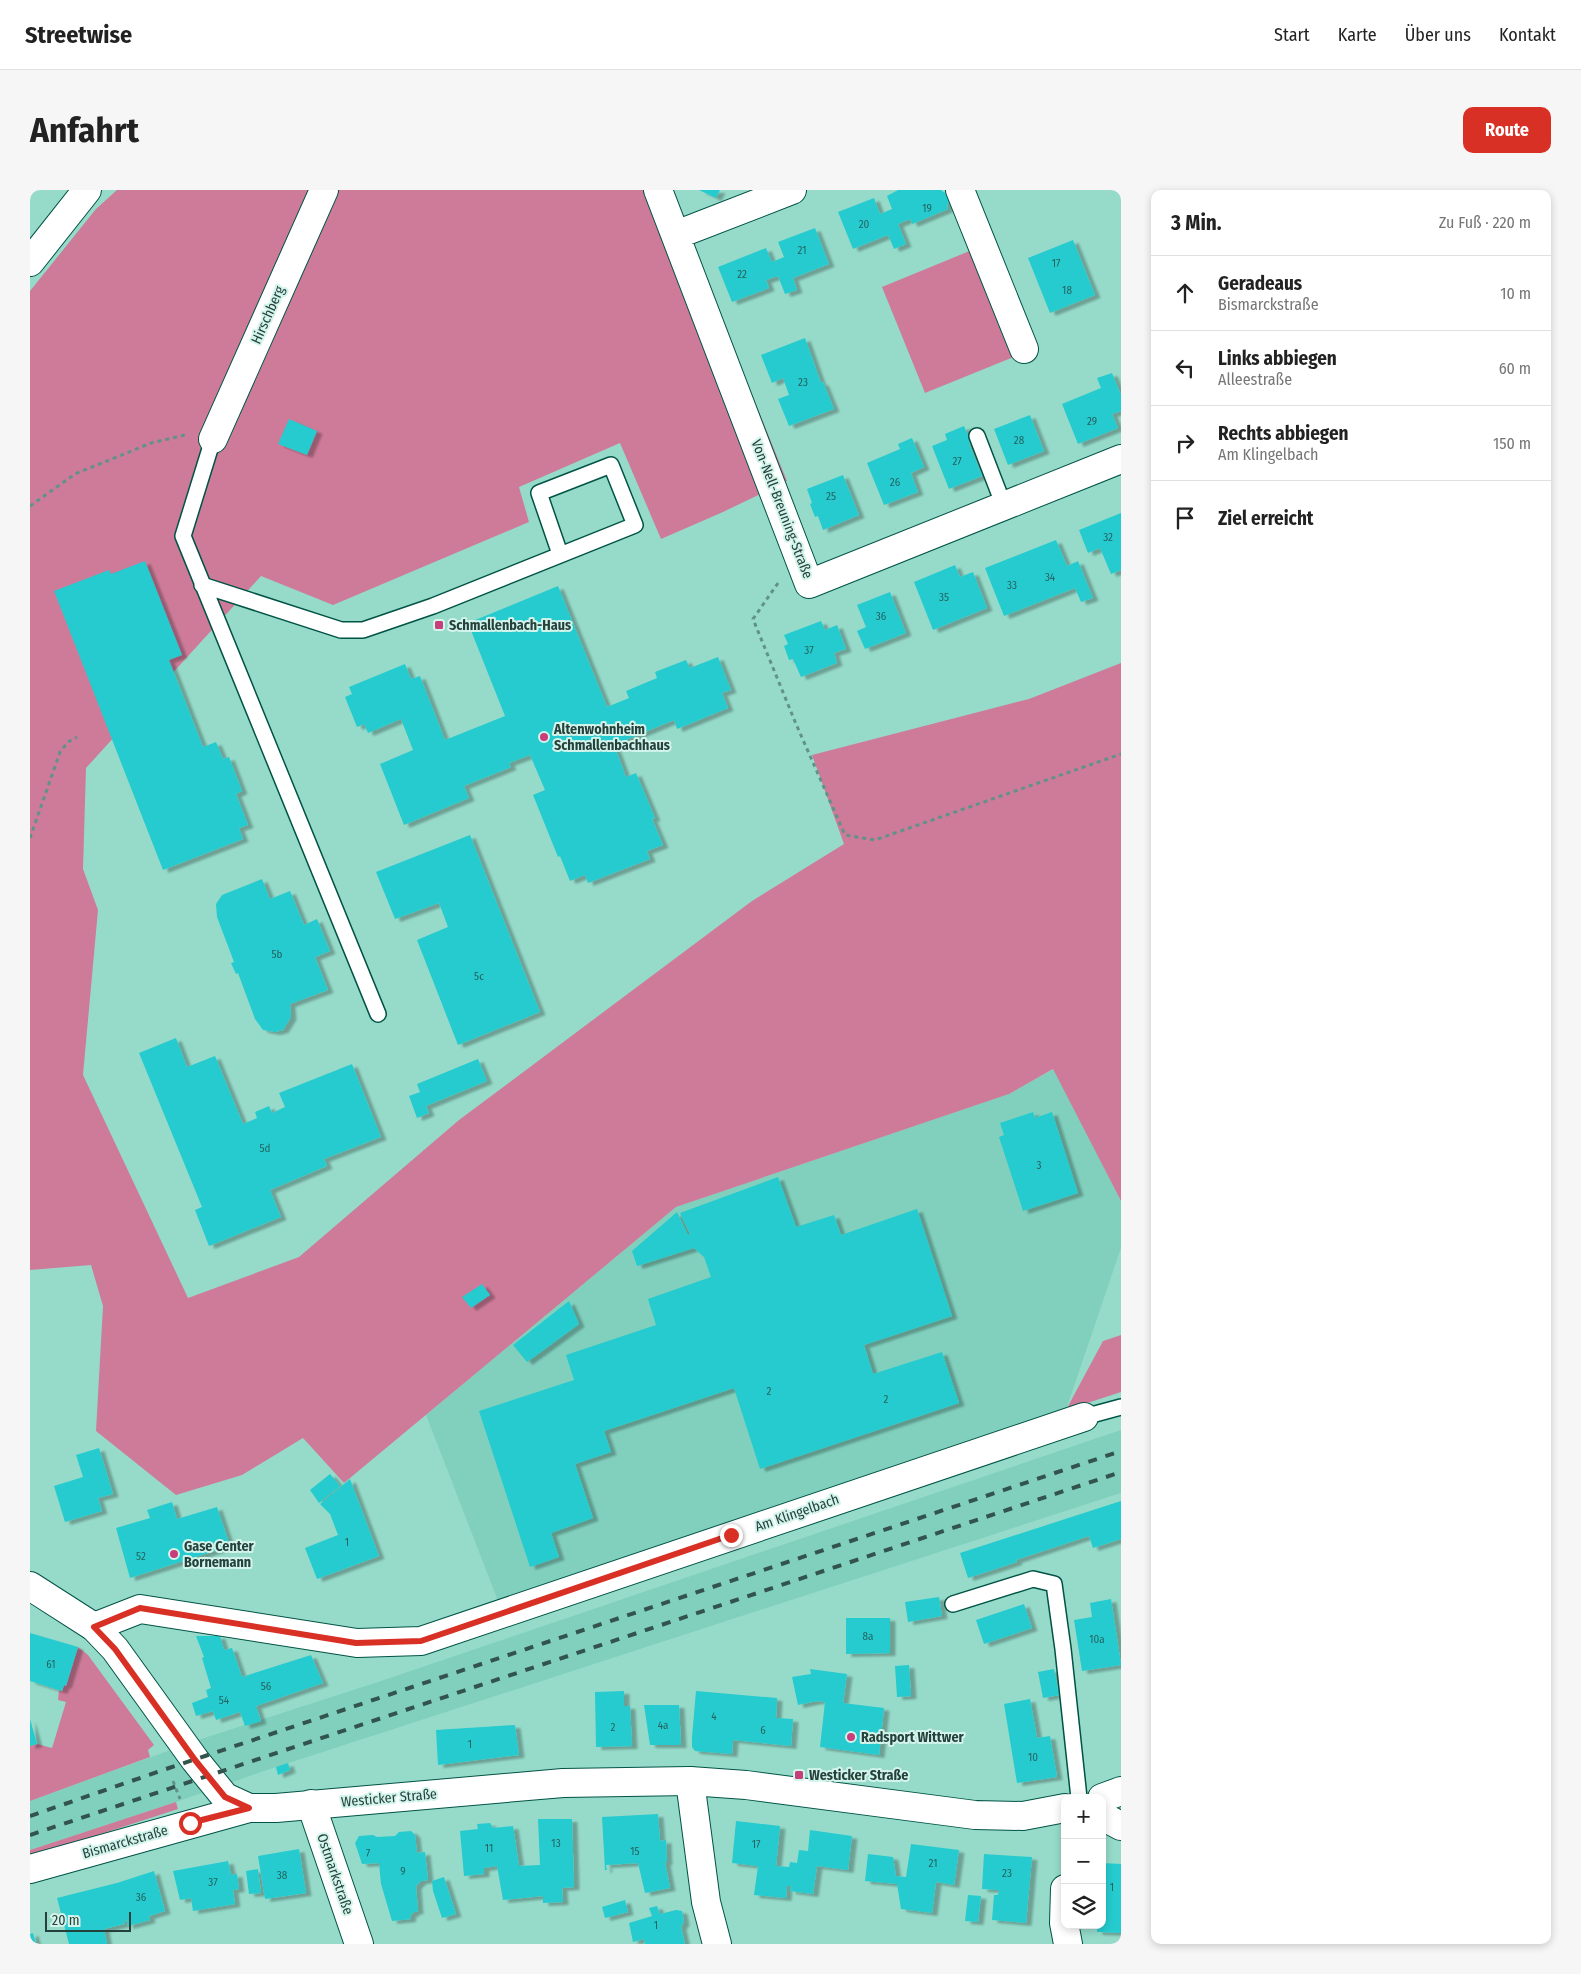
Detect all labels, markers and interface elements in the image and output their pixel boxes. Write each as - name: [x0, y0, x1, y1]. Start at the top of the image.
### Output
- text: Streetwise: [25, 21, 132, 49]
- text: Start: [1274, 24, 1310, 46]
- text: Karte: [1338, 24, 1377, 46]
- text: Über uns: [1405, 24, 1471, 46]
- text: Kontakt: [1499, 24, 1556, 46]
- button: Route: [1463, 107, 1551, 153]
- text: Anfahrt: [30, 109, 139, 151]
- house number: 19: [922, 202, 932, 215]
- text: 3 Min.: [1171, 210, 1222, 236]
- text: Zu Fuß · 220 m: [1439, 213, 1531, 232]
- house number: 20: [859, 218, 870, 231]
- house number: 21: [798, 244, 806, 257]
- house number: 17: [1052, 257, 1061, 270]
- house number: 22: [737, 268, 747, 281]
- text: Geradeaus: [1218, 272, 1302, 295]
- icon: ahead: [1171, 279, 1199, 307]
- street label: Hirschberg: [248, 283, 288, 347]
- house number: 18: [1062, 284, 1072, 297]
- text: 10 m: [1500, 284, 1531, 303]
- text: Bismarckstraße: [1218, 295, 1319, 314]
- text: Links abbiegen: [1218, 347, 1337, 370]
- icon: left: [1171, 354, 1199, 382]
- text: 60 m: [1499, 359, 1531, 378]
- text: Alleestraße: [1218, 370, 1292, 389]
- house number: 23: [798, 376, 808, 389]
- house number: 29: [1087, 415, 1097, 428]
- text: Rechts abbiegen: [1218, 422, 1348, 445]
- icon: right: [1171, 429, 1199, 457]
- house number: 28: [1014, 434, 1025, 447]
- text: 150 m: [1493, 434, 1531, 453]
- street label: Von-Nell-Breuning-Straße: [748, 437, 816, 581]
- text: Am Klingelbach: [1218, 445, 1319, 464]
- house number: 27: [952, 455, 962, 468]
- house number: 26: [890, 476, 901, 489]
- house number: 25: [826, 490, 836, 503]
- icon: arrive: [1171, 504, 1199, 532]
- text: Ziel erreicht: [1218, 507, 1314, 530]
- house number: 32: [1103, 531, 1113, 544]
- house number: 34: [1045, 571, 1056, 584]
- house number: 33: [1007, 579, 1017, 592]
- house number: 35: [939, 591, 949, 604]
- house number: 36: [876, 610, 887, 623]
- place label: Schmallenbach-Haus: [449, 617, 571, 634]
- marker: Schmallenbach-Haus: [433, 619, 445, 631]
- house number: 37: [804, 644, 814, 657]
- place label: Altenwohnheim Schmallenbachhaus: [553, 721, 670, 754]
- marker: Altenwohnheim Schmallenbachhaus: [538, 731, 550, 743]
- house number: 5b: [272, 948, 283, 961]
- house number: 5c: [474, 970, 484, 983]
- house number: 5d: [260, 1142, 270, 1155]
- house number: 3: [1037, 1159, 1042, 1172]
- house number: 2: [767, 1385, 772, 1398]
- house number: 2: [884, 1393, 889, 1406]
- street label: Am Klingelbach: [753, 1491, 841, 1535]
- route end: [720, 1524, 743, 1547]
- house number: 1: [345, 1536, 349, 1549]
- place label: Gase Center Bornemann: [184, 1538, 255, 1571]
- marker: Gase Center Bornemann: [168, 1548, 180, 1560]
- house number: 52: [136, 1550, 146, 1563]
- house number: 8a: [863, 1630, 873, 1643]
- house number: 10a: [1089, 1633, 1105, 1646]
- house number: 61: [46, 1658, 56, 1671]
- house number: 56: [261, 1680, 272, 1693]
- house number: 54: [219, 1694, 230, 1707]
- house number: 4: [711, 1710, 717, 1723]
- house number: 4a: [658, 1719, 668, 1732]
- house number: 2: [611, 1721, 616, 1734]
- house number: 6: [760, 1724, 766, 1737]
- place label: Radsport Wittwer: [861, 1729, 964, 1746]
- marker: Radsport Wittwer: [845, 1731, 857, 1743]
- house number: 1: [468, 1738, 472, 1751]
- house number: 10: [1028, 1751, 1038, 1764]
- place label: Westicker Straße: [809, 1767, 908, 1784]
- marker: Westicker Straße: [793, 1769, 805, 1781]
- street label: Westicker Straße: [340, 1785, 438, 1811]
- map controls: [1061, 1794, 1106, 1929]
- button: +: [1061, 1794, 1106, 1839]
- route start: [179, 1812, 202, 1835]
- street label: Bismarckstraße: [80, 1822, 170, 1862]
- street label: Ostmarkstraße: [313, 1831, 357, 1917]
- house number: 13: [551, 1837, 561, 1850]
- house number: 17: [752, 1838, 761, 1851]
- button: −: [1061, 1839, 1106, 1884]
- house number: 11: [485, 1842, 493, 1855]
- house number: 15: [630, 1845, 640, 1858]
- house number: 7: [366, 1847, 371, 1860]
- house number: 21: [929, 1857, 937, 1870]
- house number: 9: [400, 1865, 406, 1878]
- house number: 23: [1002, 1867, 1012, 1880]
- house number: 38: [277, 1869, 288, 1882]
- house number: 37: [208, 1876, 218, 1889]
- house number: 1: [1110, 1881, 1114, 1894]
- button: layers: [1061, 1884, 1106, 1929]
- house number: 36: [136, 1891, 147, 1904]
- scale bar: [45, 1909, 131, 1932]
- text: 20 m: [52, 1912, 80, 1929]
- house number: 1: [654, 1919, 658, 1932]

